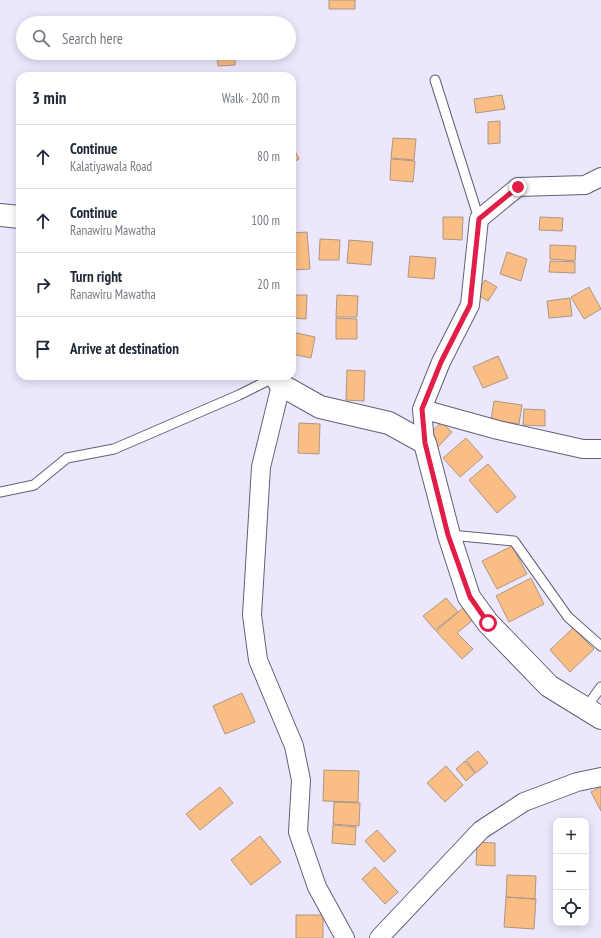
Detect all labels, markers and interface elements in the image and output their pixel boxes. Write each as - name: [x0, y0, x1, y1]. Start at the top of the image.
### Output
- search box: [16, 16, 296, 60]
- icon: search: [30, 27, 52, 49]
- text: Search here: [62, 29, 123, 48]
- text: 3 min: [32, 87, 66, 109]
- text: Walk · 200 m: [222, 90, 280, 107]
- text: Continue: [70, 139, 117, 158]
- icon: ahead: [32, 146, 54, 168]
- text: 80 m: [257, 148, 280, 165]
- text: Kalatiyawala Road: [70, 158, 152, 175]
- route end: [509, 178, 527, 196]
- text: Continue: [70, 203, 117, 222]
- icon: ahead: [32, 210, 54, 232]
- text: 100 m: [251, 212, 280, 229]
- text: Ranawiru Mawatha: [70, 222, 156, 239]
- text: Turn right: [70, 267, 122, 286]
- icon: right: [32, 274, 54, 296]
- text: 20 m: [257, 276, 280, 293]
- text: Ranawiru Mawatha: [70, 286, 156, 303]
- icon: arrive: [32, 338, 54, 360]
- text: Arrive at destination: [70, 339, 179, 358]
- route start: [479, 614, 497, 632]
- map controls: [553, 818, 589, 926]
- button: +: [553, 818, 589, 854]
- button: −: [553, 854, 589, 890]
- button: locate: [553, 890, 589, 926]

